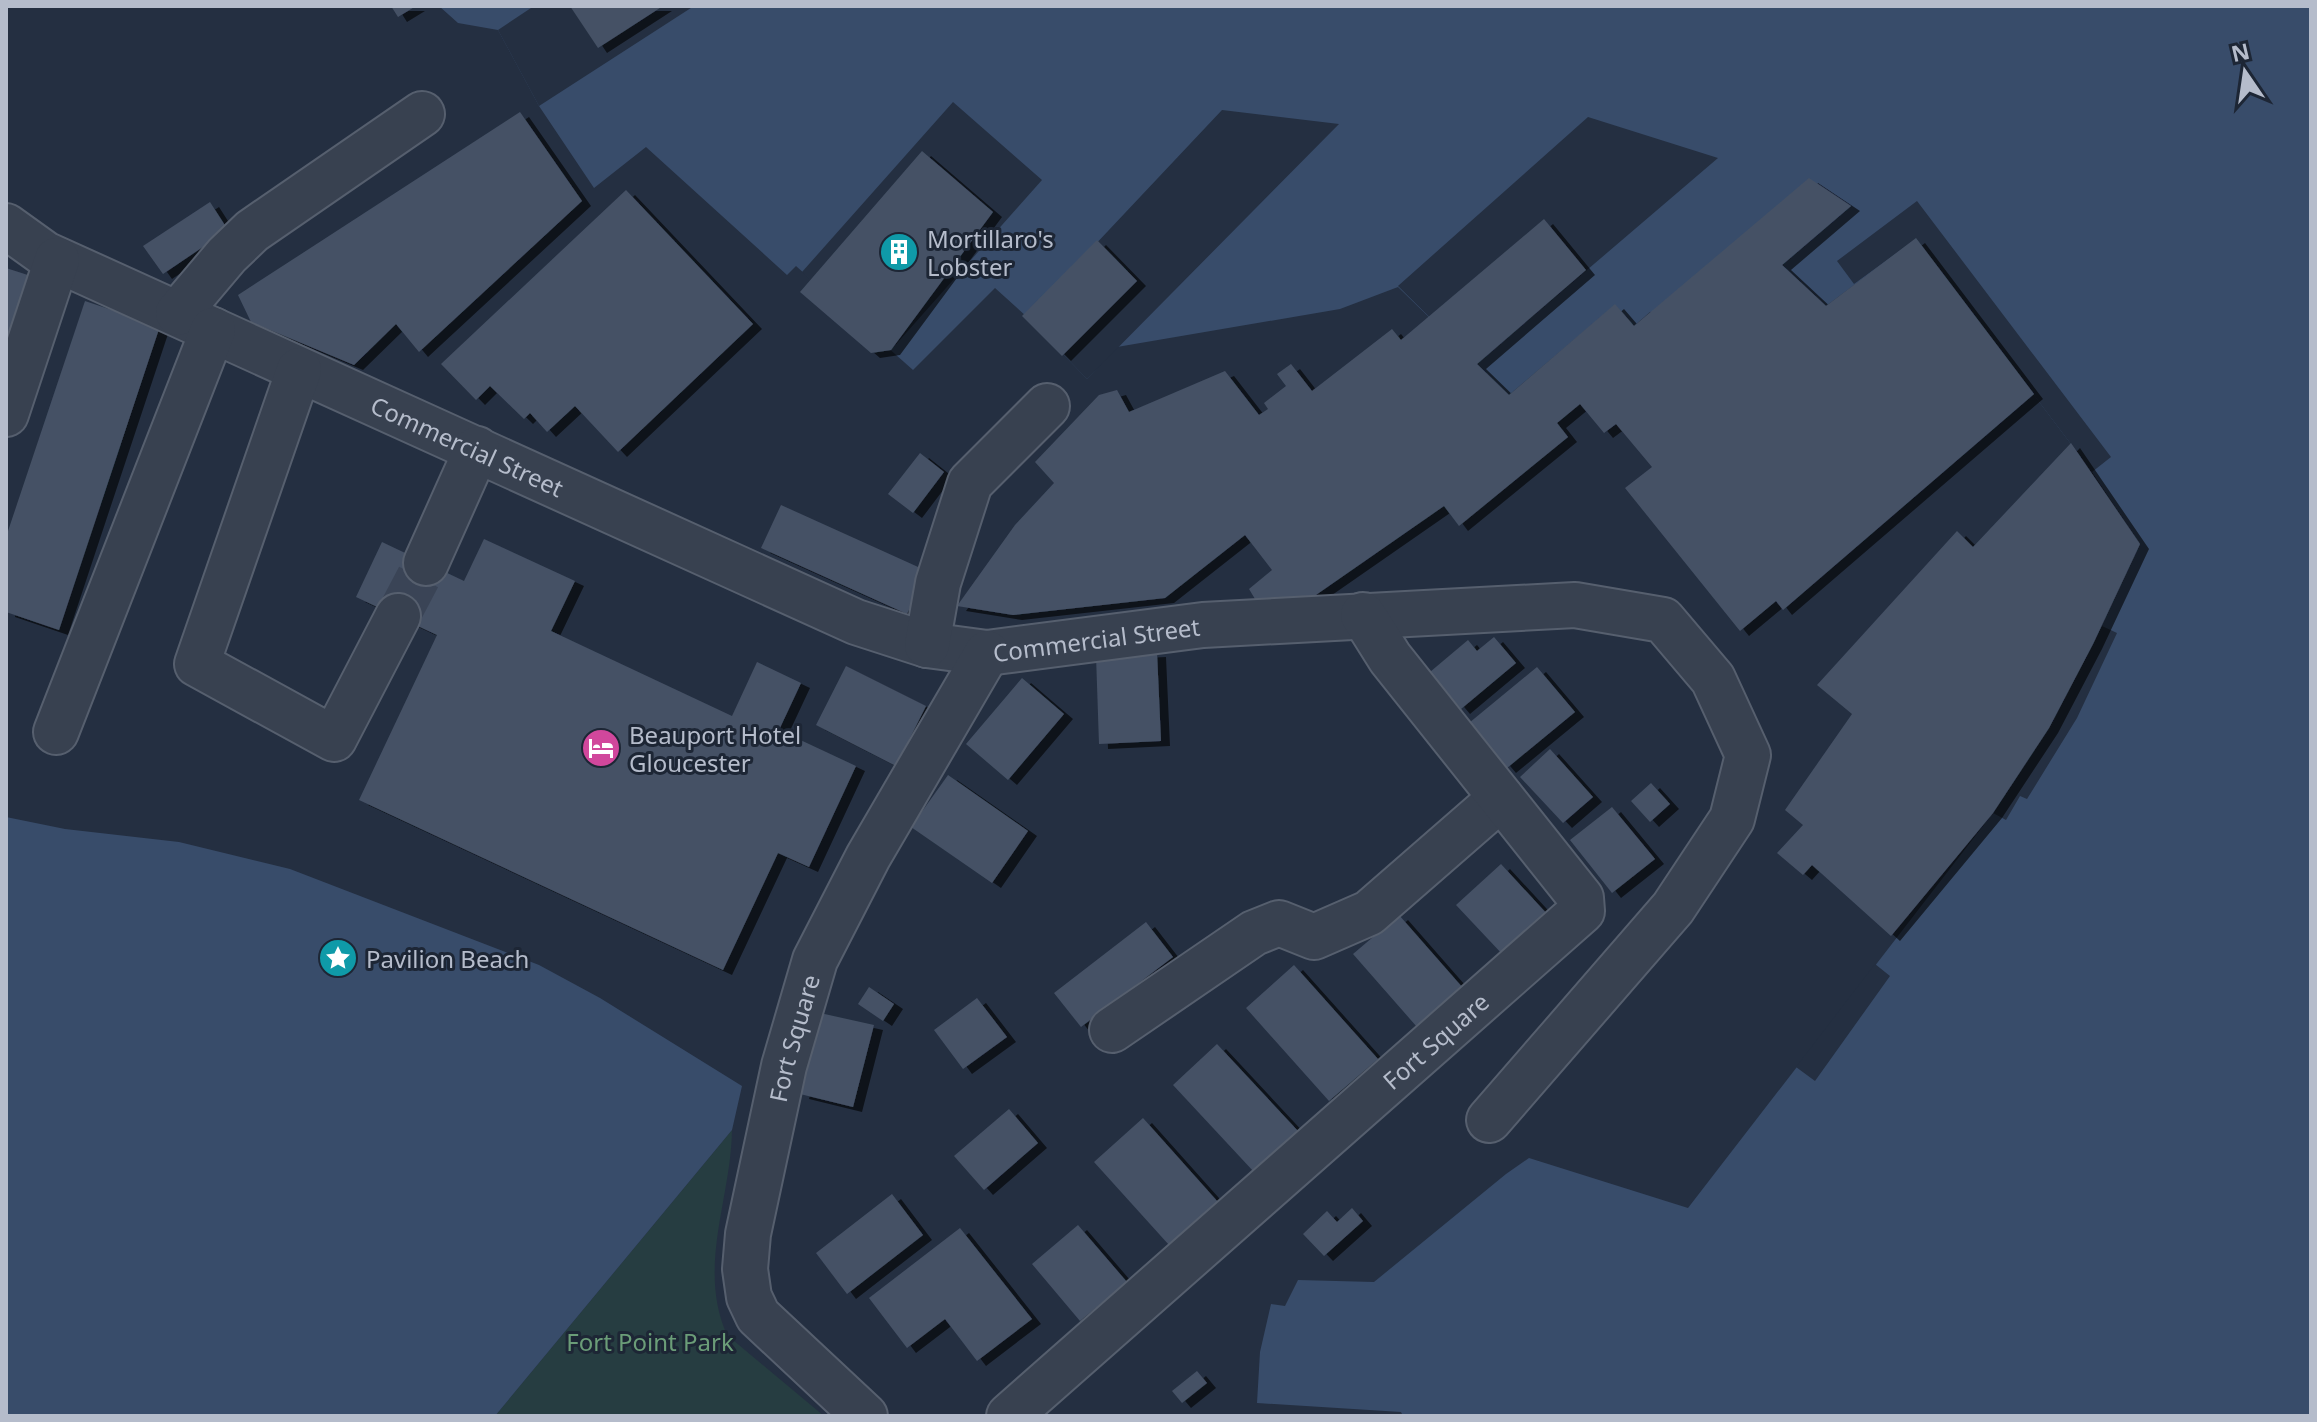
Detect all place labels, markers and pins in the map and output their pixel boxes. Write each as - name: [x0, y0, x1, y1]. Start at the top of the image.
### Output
- place label: Mortillaro's Lobster: [927, 222, 1054, 283]
- building icon: Mortillaro's Lobster: [878, 231, 920, 273]
- place label: Beauport Hotel Gloucester: [629, 718, 801, 779]
- hotel icon: Beauport Hotel Gloucester: [580, 727, 622, 769]
- place icon: Pavilion Beach: [317, 937, 359, 979]
- place label: Pavilion Beach: [366, 942, 529, 975]

